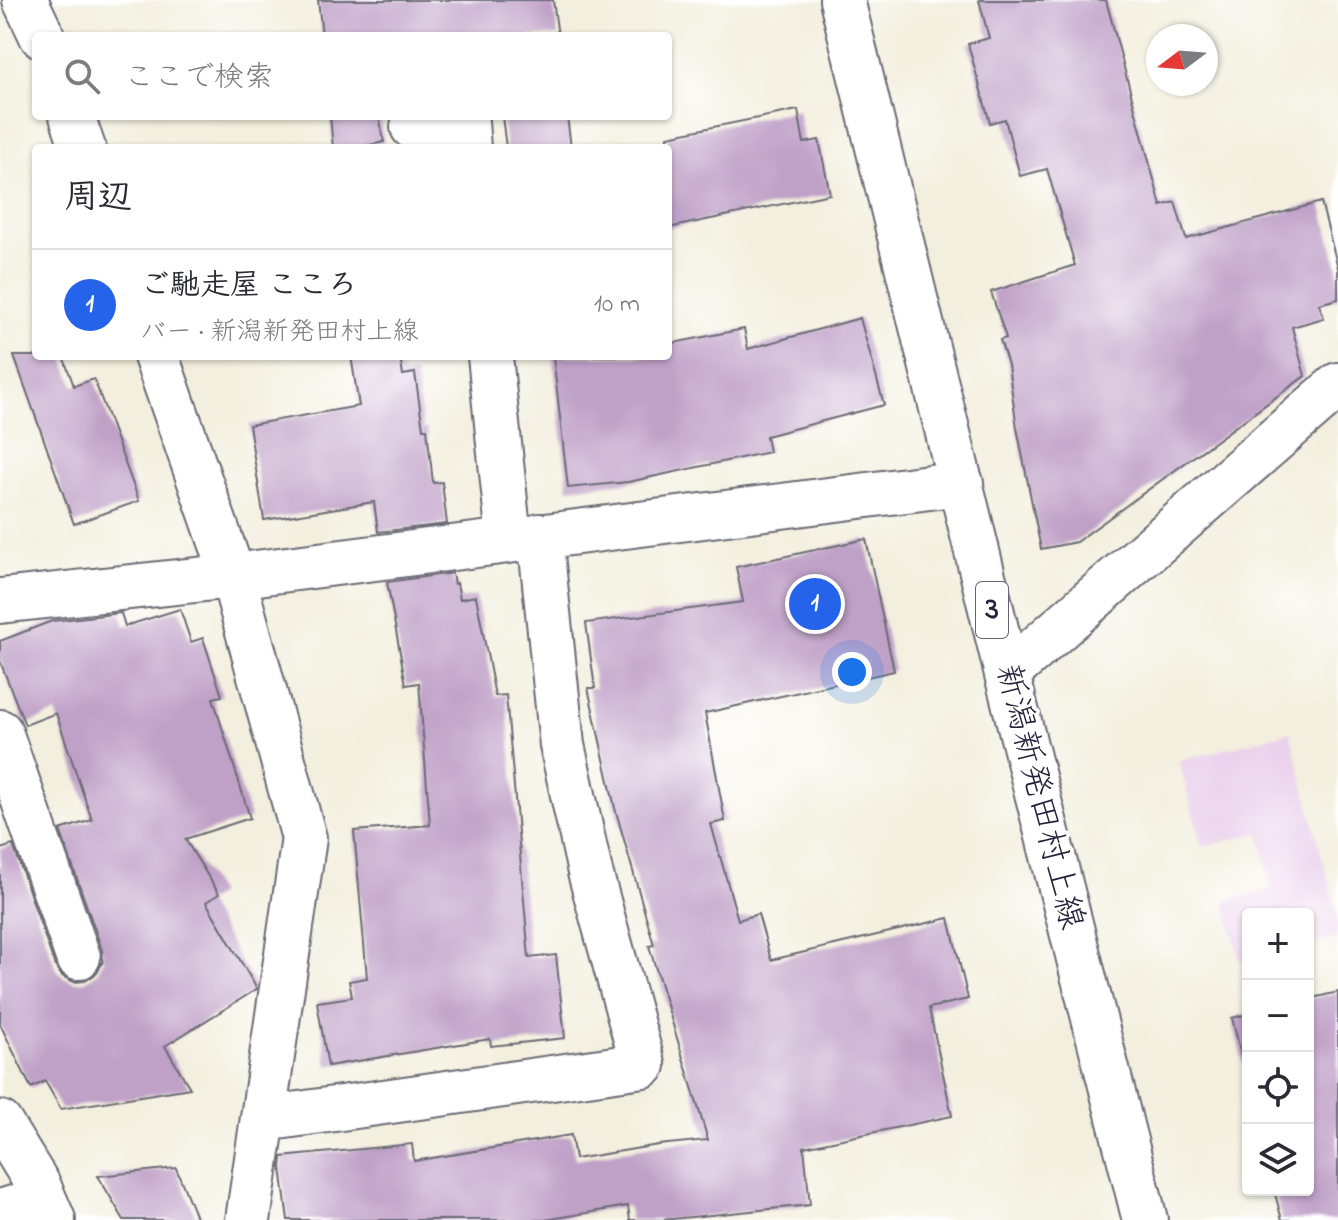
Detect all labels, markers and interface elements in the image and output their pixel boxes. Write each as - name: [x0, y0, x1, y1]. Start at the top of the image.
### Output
- north arrow: [1146, 24, 1218, 96]
- search box: [32, 32, 672, 120]
- icon: search: [60, 54, 104, 98]
- text: ここで検索: [124, 57, 274, 101]
- text: 周辺: [64, 174, 132, 224]
- text: ご馳走屋 こころ: [140, 265, 358, 309]
- text: 1: [86, 286, 94, 324]
- text: 10 m: [594, 286, 640, 324]
- text: バー · 新潟新発田村上線: [140, 314, 419, 352]
- pin: 1: [789, 574, 841, 634]
- road number: 3: [976, 582, 1008, 638]
- your location: [832, 652, 872, 692]
- street label: 新潟新発田村上線: [981, 659, 1095, 935]
- map controls: [1242, 908, 1314, 1196]
- button: +: [1242, 908, 1314, 980]
- button: −: [1242, 980, 1314, 1052]
- button: locate: [1242, 1052, 1314, 1124]
- button: layers: [1242, 1124, 1314, 1196]

